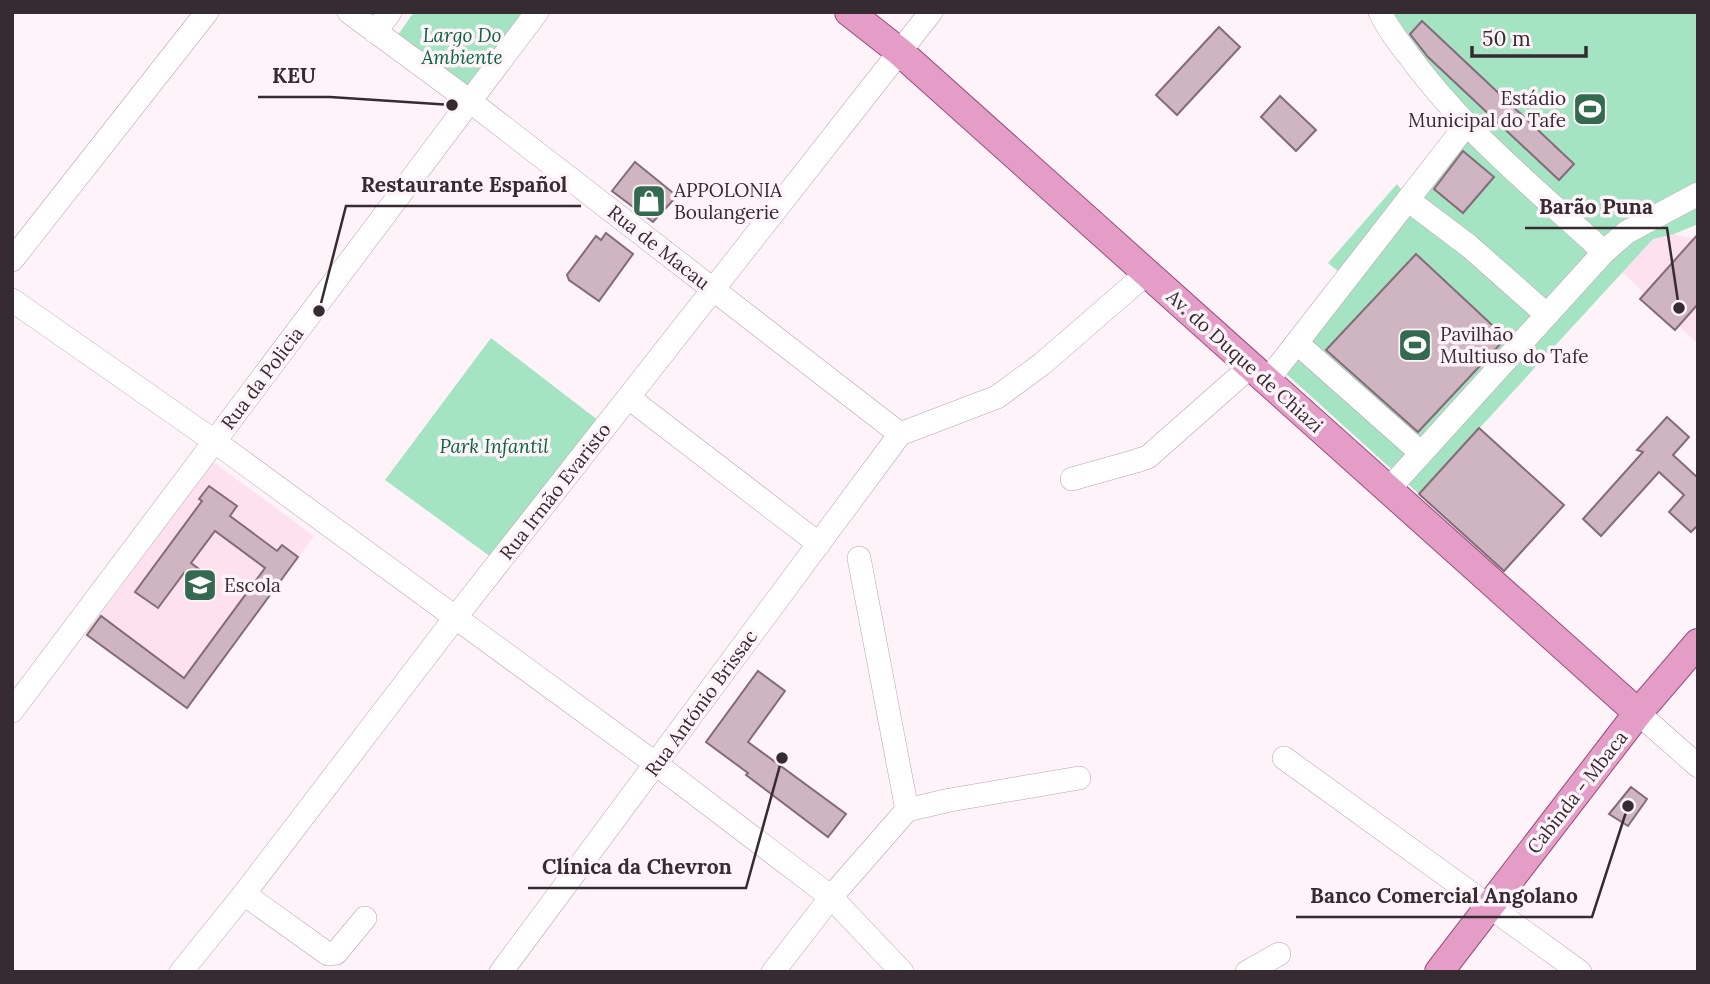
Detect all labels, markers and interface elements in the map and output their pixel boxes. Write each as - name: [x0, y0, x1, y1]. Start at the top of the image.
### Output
- scale bar: [1472, 14, 1586, 58]
- park label: Largo Do Ambiente: [420, 23, 503, 69]
- text: 50 m: [1482, 25, 1531, 52]
- callout: KEU: [258, 55, 330, 97]
- text: KEU: [272, 62, 316, 89]
- place label: Estádio Municipal do Tafe: [1408, 86, 1566, 132]
- sports icon: Estádio Municipal do Tafe: [1571, 90, 1609, 128]
- callout: Restaurante Español: [346, 164, 581, 206]
- text: Restaurante Español: [361, 171, 568, 198]
- place label: APPOLONIA Boulangerie: [673, 178, 783, 224]
- shop icon: APPOLONIA Boulangerie: [630, 182, 668, 220]
- callout: Barão Puna: [1525, 186, 1667, 228]
- text: Barão Puna: [1539, 193, 1653, 220]
- street label: Rua de Macau: [603, 200, 715, 294]
- street label: Av. do Duque de Chiazi: [1161, 284, 1328, 438]
- street label: Rua da Policia: [216, 322, 309, 434]
- place label: Pavilhão Multiuso do Tafe: [1440, 322, 1589, 368]
- sports icon: Pavilhão Multiuso do Tafe: [1396, 326, 1434, 364]
- street label: Rua Irmão Evaristo: [494, 418, 616, 564]
- park label: Park Infantil: [439, 434, 549, 458]
- school or university icon: Escola: [181, 566, 219, 604]
- place label: Escola: [224, 573, 281, 597]
- street label: Rua António Brissac: [640, 625, 762, 781]
- street label: Cabinda - Mbaca: [1521, 726, 1633, 858]
- callout: Clínica da Chevron: [528, 846, 746, 888]
- text: Clínica da Chevron: [542, 853, 732, 880]
- callout: Banco Comercial Angolano: [1296, 875, 1592, 917]
- text: Banco Comercial Angolano: [1310, 882, 1578, 909]

